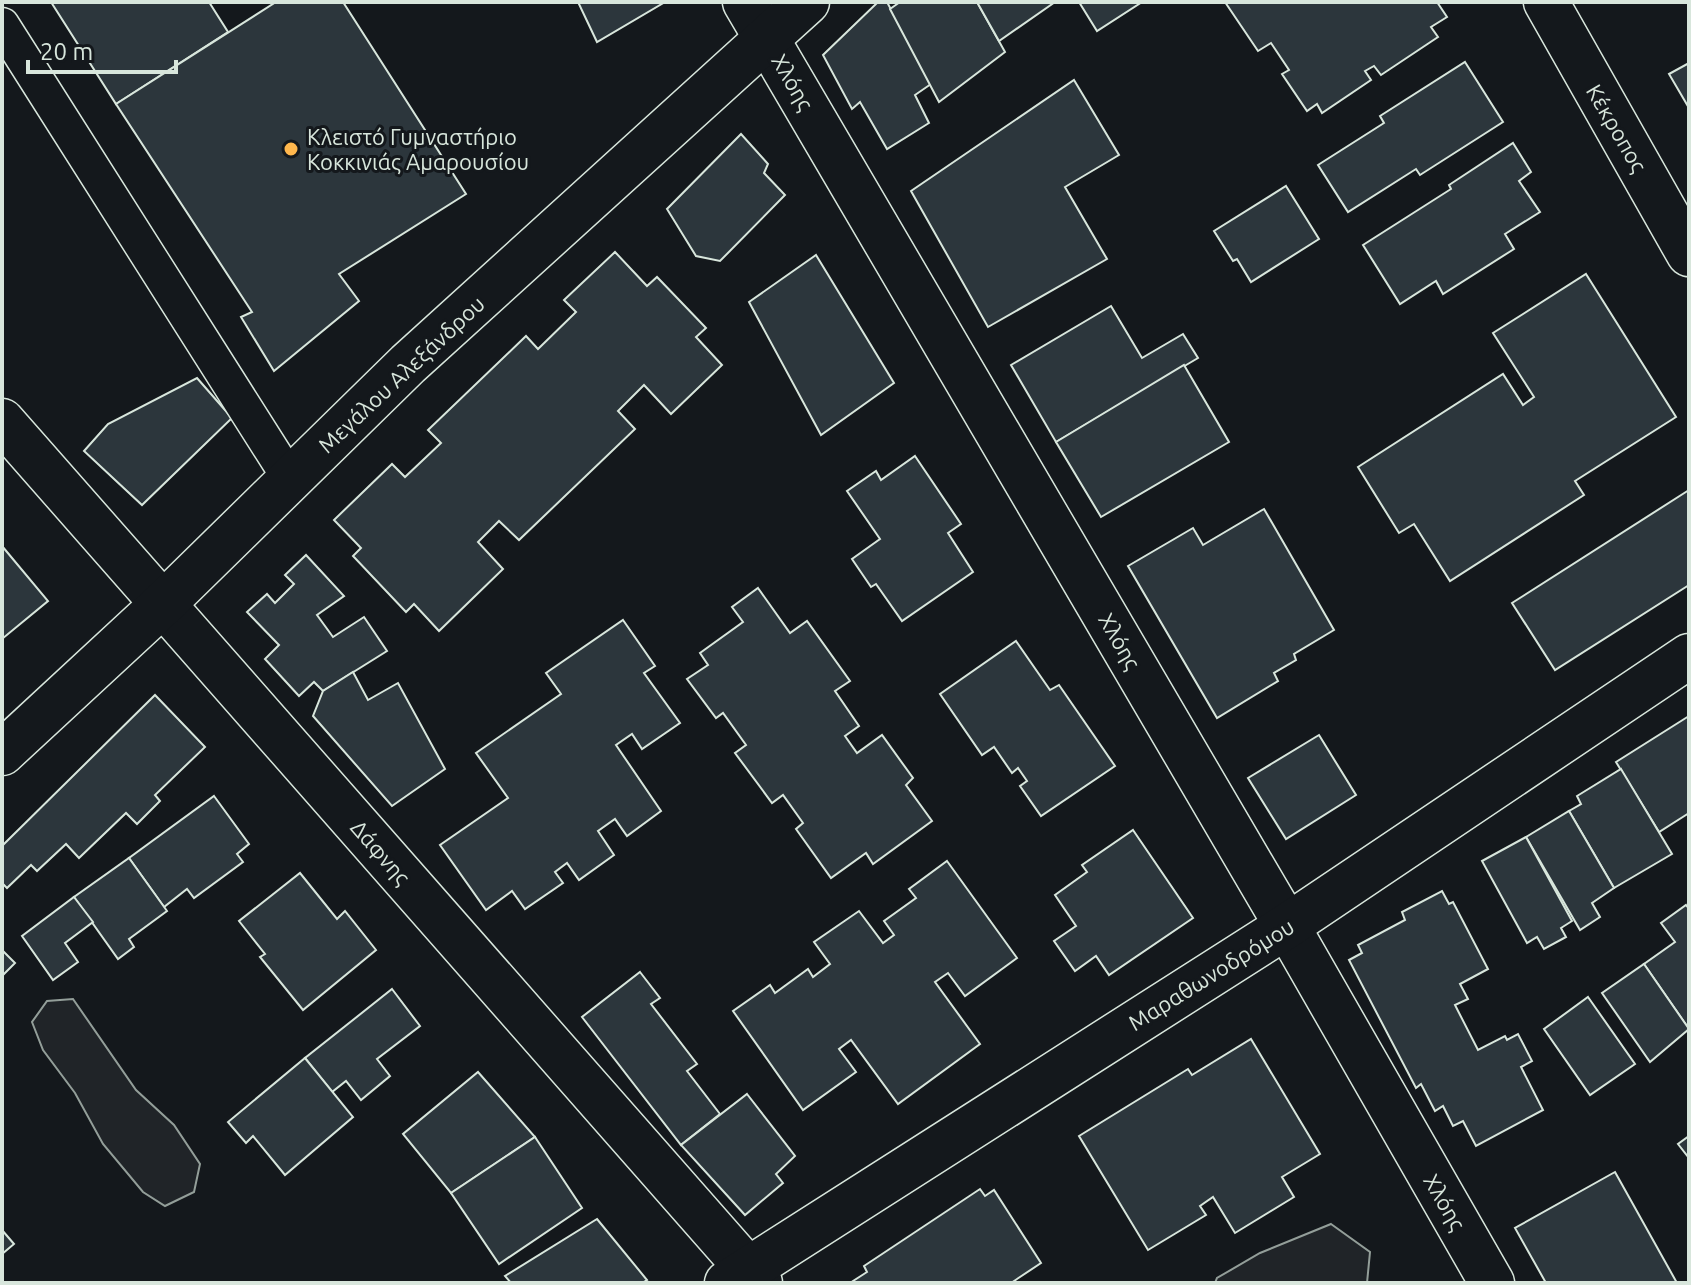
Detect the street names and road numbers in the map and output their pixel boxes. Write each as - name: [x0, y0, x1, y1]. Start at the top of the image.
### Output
- street label: Χλόης: [766, 50, 819, 115]
- street label: Κέκροπος: [1581, 80, 1652, 177]
- street label: Μεγάλου Αλεξάνδρου: [313, 291, 490, 459]
- street label: Χλόης: [1093, 609, 1146, 674]
- street label: Δάφνης: [346, 815, 416, 890]
- street label: Μαραθωνοδρόμου: [1124, 913, 1298, 1035]
- street label: Χλόης: [1418, 1170, 1471, 1235]

